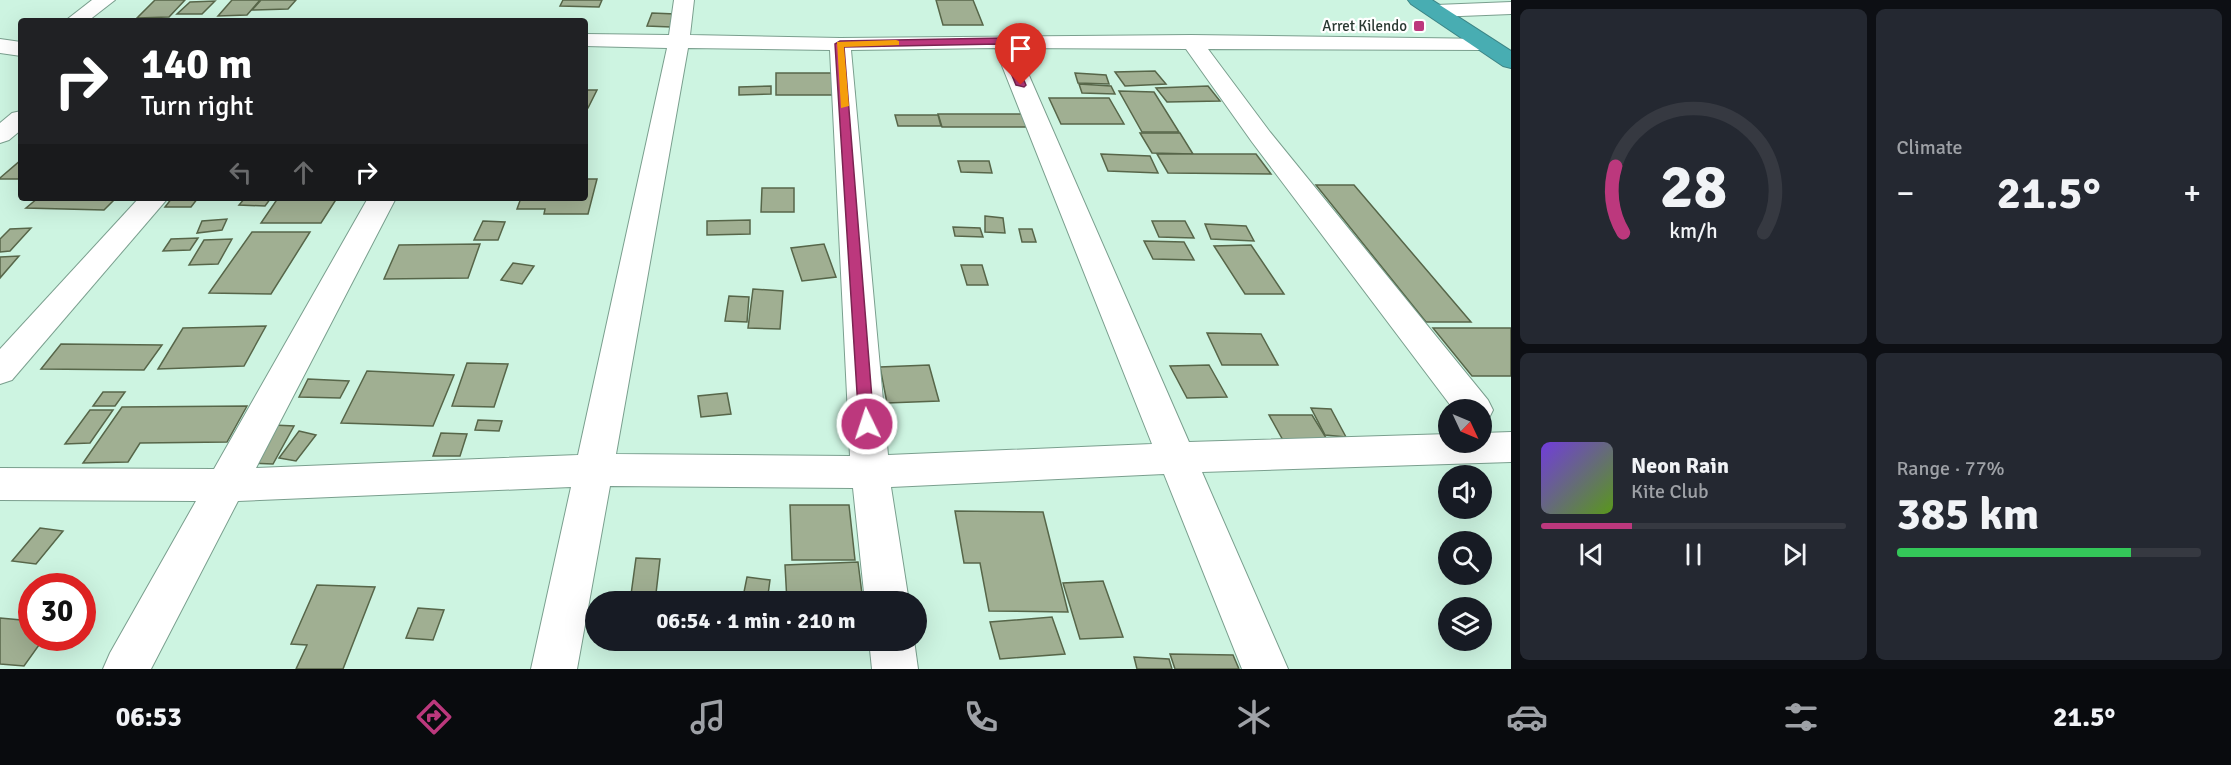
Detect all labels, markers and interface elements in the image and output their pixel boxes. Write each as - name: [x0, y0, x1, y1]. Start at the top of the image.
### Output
- place label: Arret Kilendo: [1322, 17, 1407, 35]
- marker: Arret Kilendo: [1412, 19, 1426, 33]
- pin: [995, 23, 1046, 85]
- icon: arrive: [1004, 32, 1037, 65]
- text: 140 m: [141, 39, 252, 90]
- icon: right: [42, 42, 120, 120]
- text: Turn right: [141, 90, 254, 123]
- text: Climate: [1897, 135, 1962, 160]
- text: 28: [1660, 148, 1727, 225]
- icon: left: [224, 156, 257, 189]
- icon: ahead: [287, 156, 320, 189]
- icon: right: [350, 156, 383, 189]
- text: 21.5°: [1997, 166, 2101, 221]
- text: −: [1897, 173, 1914, 214]
- text: +: [2183, 173, 2201, 214]
- text: km/h: [1669, 219, 1718, 245]
- position arrow: [835, 392, 899, 456]
- north arrow: [1438, 399, 1492, 453]
- map controls: [1438, 399, 1492, 651]
- text: Neon Rain: [1631, 452, 1729, 479]
- text: Range · 77%: [1897, 456, 2005, 481]
- button: sound: [1438, 465, 1492, 519]
- text: Kite Club: [1631, 479, 1709, 504]
- text: 385 km: [1897, 487, 2039, 542]
- button: search: [1438, 531, 1492, 585]
- icon: previous: [1575, 538, 1608, 571]
- icon: pause: [1677, 538, 1710, 571]
- icon: next: [1778, 538, 1811, 571]
- speed limit sign: 30: [18, 573, 96, 651]
- button: layers: [1438, 597, 1492, 651]
- text: 06:54 · 1 min · 210 m: [656, 607, 856, 634]
- icon: directions: [413, 696, 455, 738]
- icon: music: [687, 696, 729, 738]
- icon: phone: [960, 696, 1002, 738]
- icon: climate: [1233, 696, 1275, 738]
- icon: car: [1506, 696, 1548, 738]
- icon: filters: [1780, 696, 1822, 738]
- text: 06:53: [116, 701, 182, 734]
- text: 21.5°: [2053, 701, 2115, 734]

